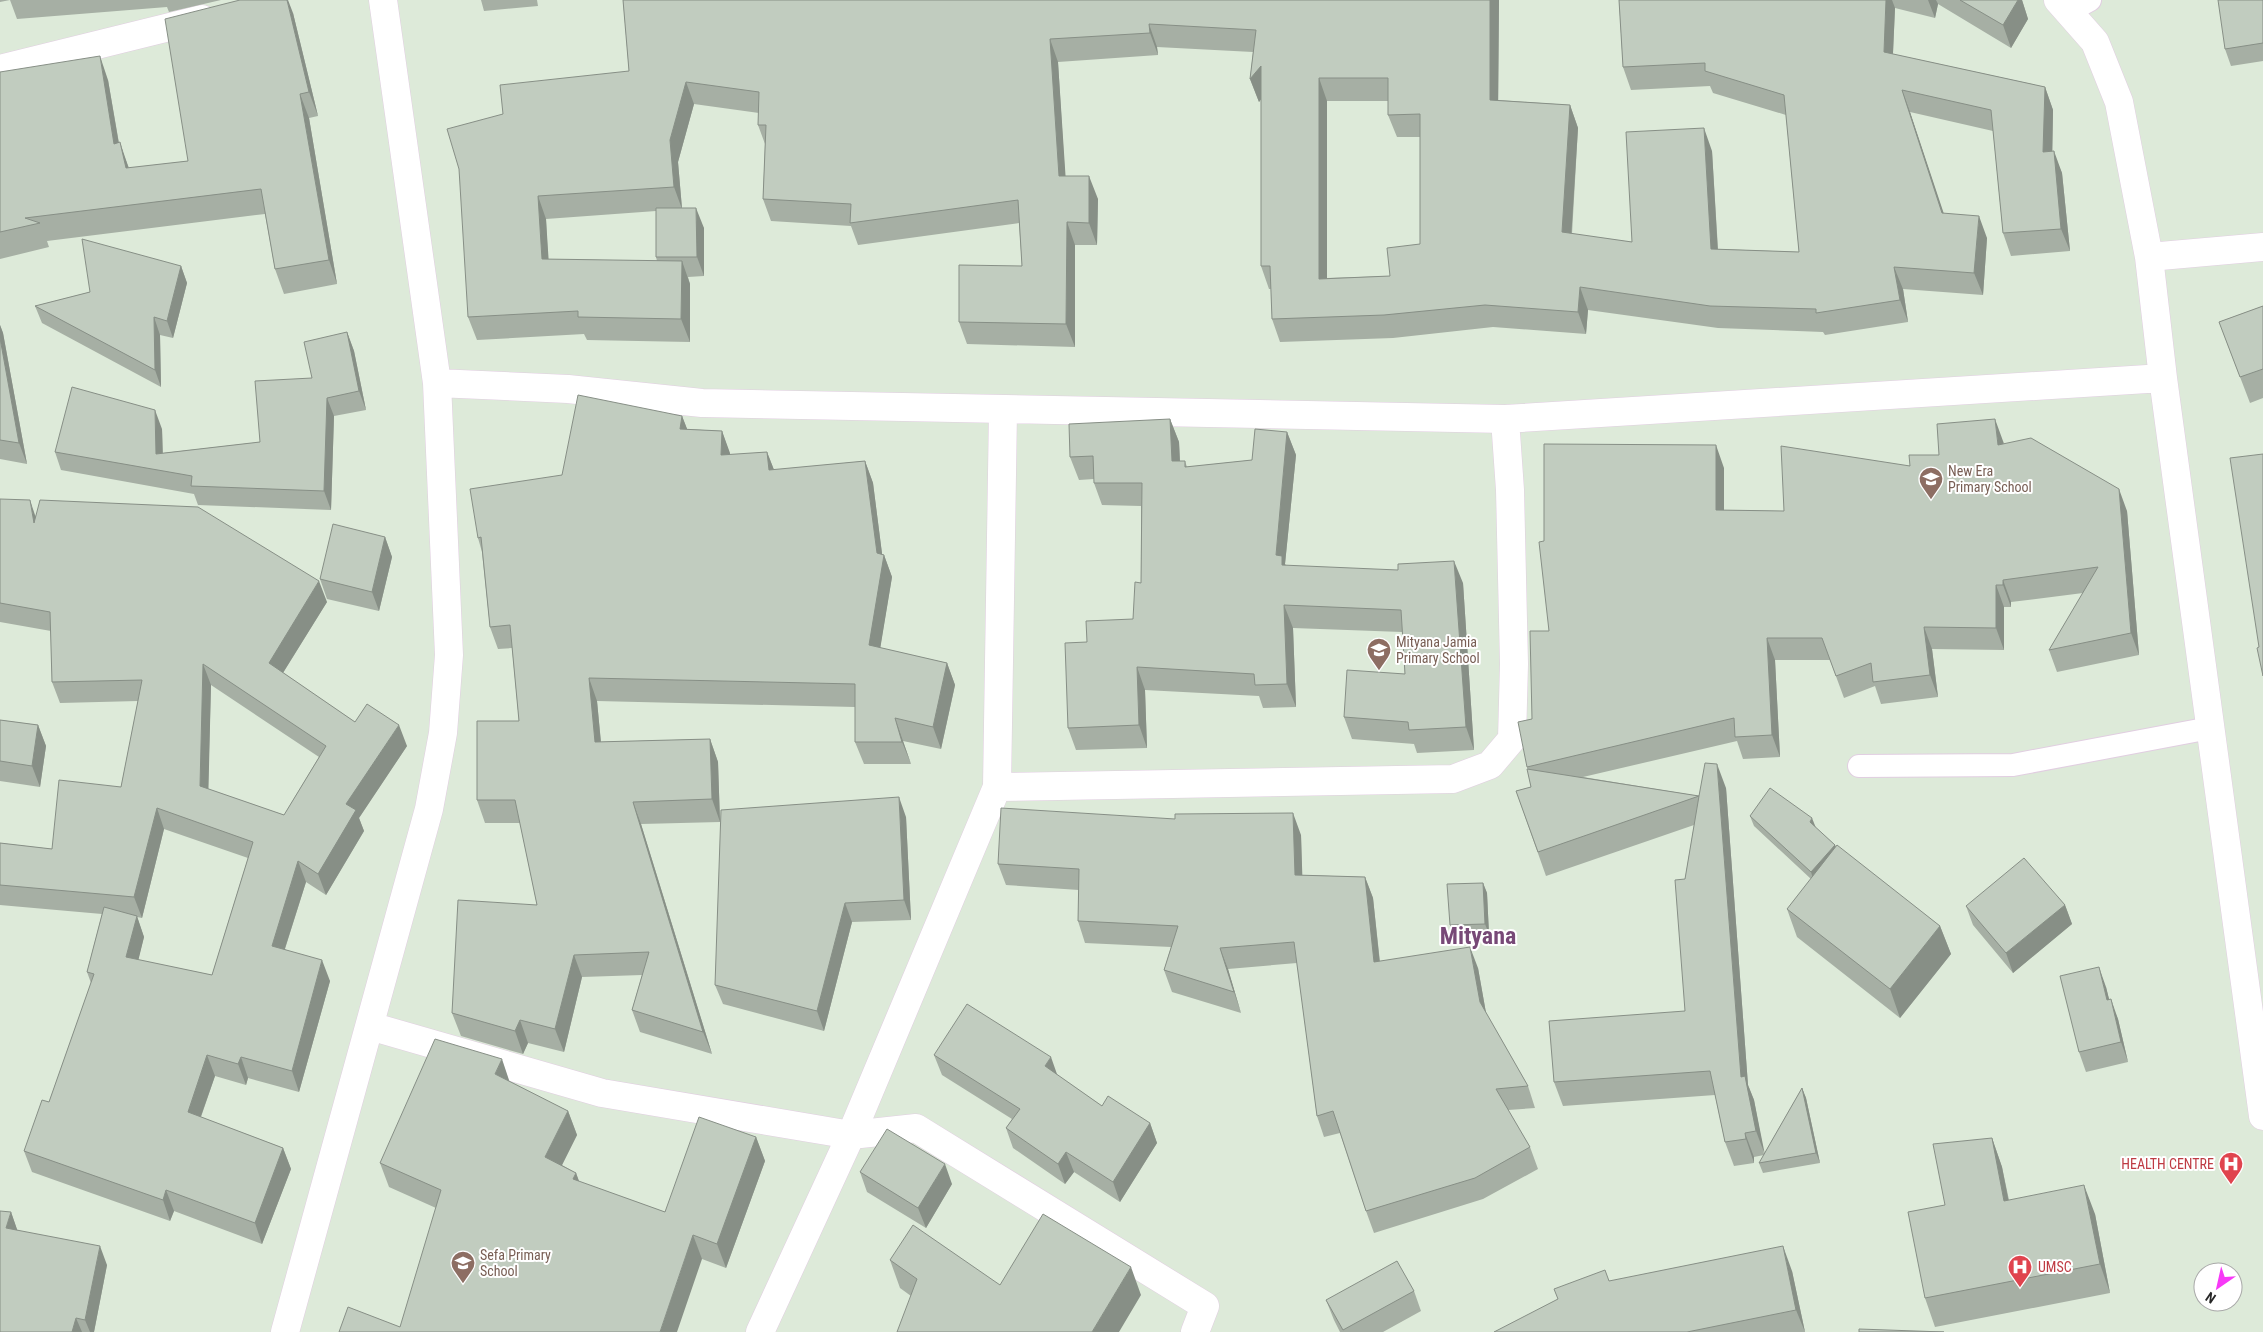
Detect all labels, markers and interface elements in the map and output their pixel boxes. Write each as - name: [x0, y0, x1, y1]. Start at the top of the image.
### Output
- place label: New Era Primary School: [1948, 463, 2032, 495]
- school or university icon: New Era Primary School: [1918, 466, 1944, 500]
- place label: Mityana Jamia Primary School: [1396, 634, 1480, 666]
- school or university icon: Mityana Jamia Primary School: [1366, 637, 1392, 671]
- district label: Mityana: [1440, 922, 1516, 950]
- hospital icon: HEALTH CENTRE: [2218, 1151, 2244, 1185]
- place label: HEALTH CENTRE: [2121, 1156, 2214, 1172]
- place label: Sefa Primary School: [480, 1247, 551, 1279]
- school or university icon: Sefa Primary School: [450, 1250, 476, 1284]
- hospital icon: UMSC: [2007, 1254, 2033, 1288]
- place label: UMSC: [2038, 1259, 2072, 1275]
- north arrow: [2193, 1262, 2243, 1312]
- text: N: [2203, 1289, 2219, 1307]

